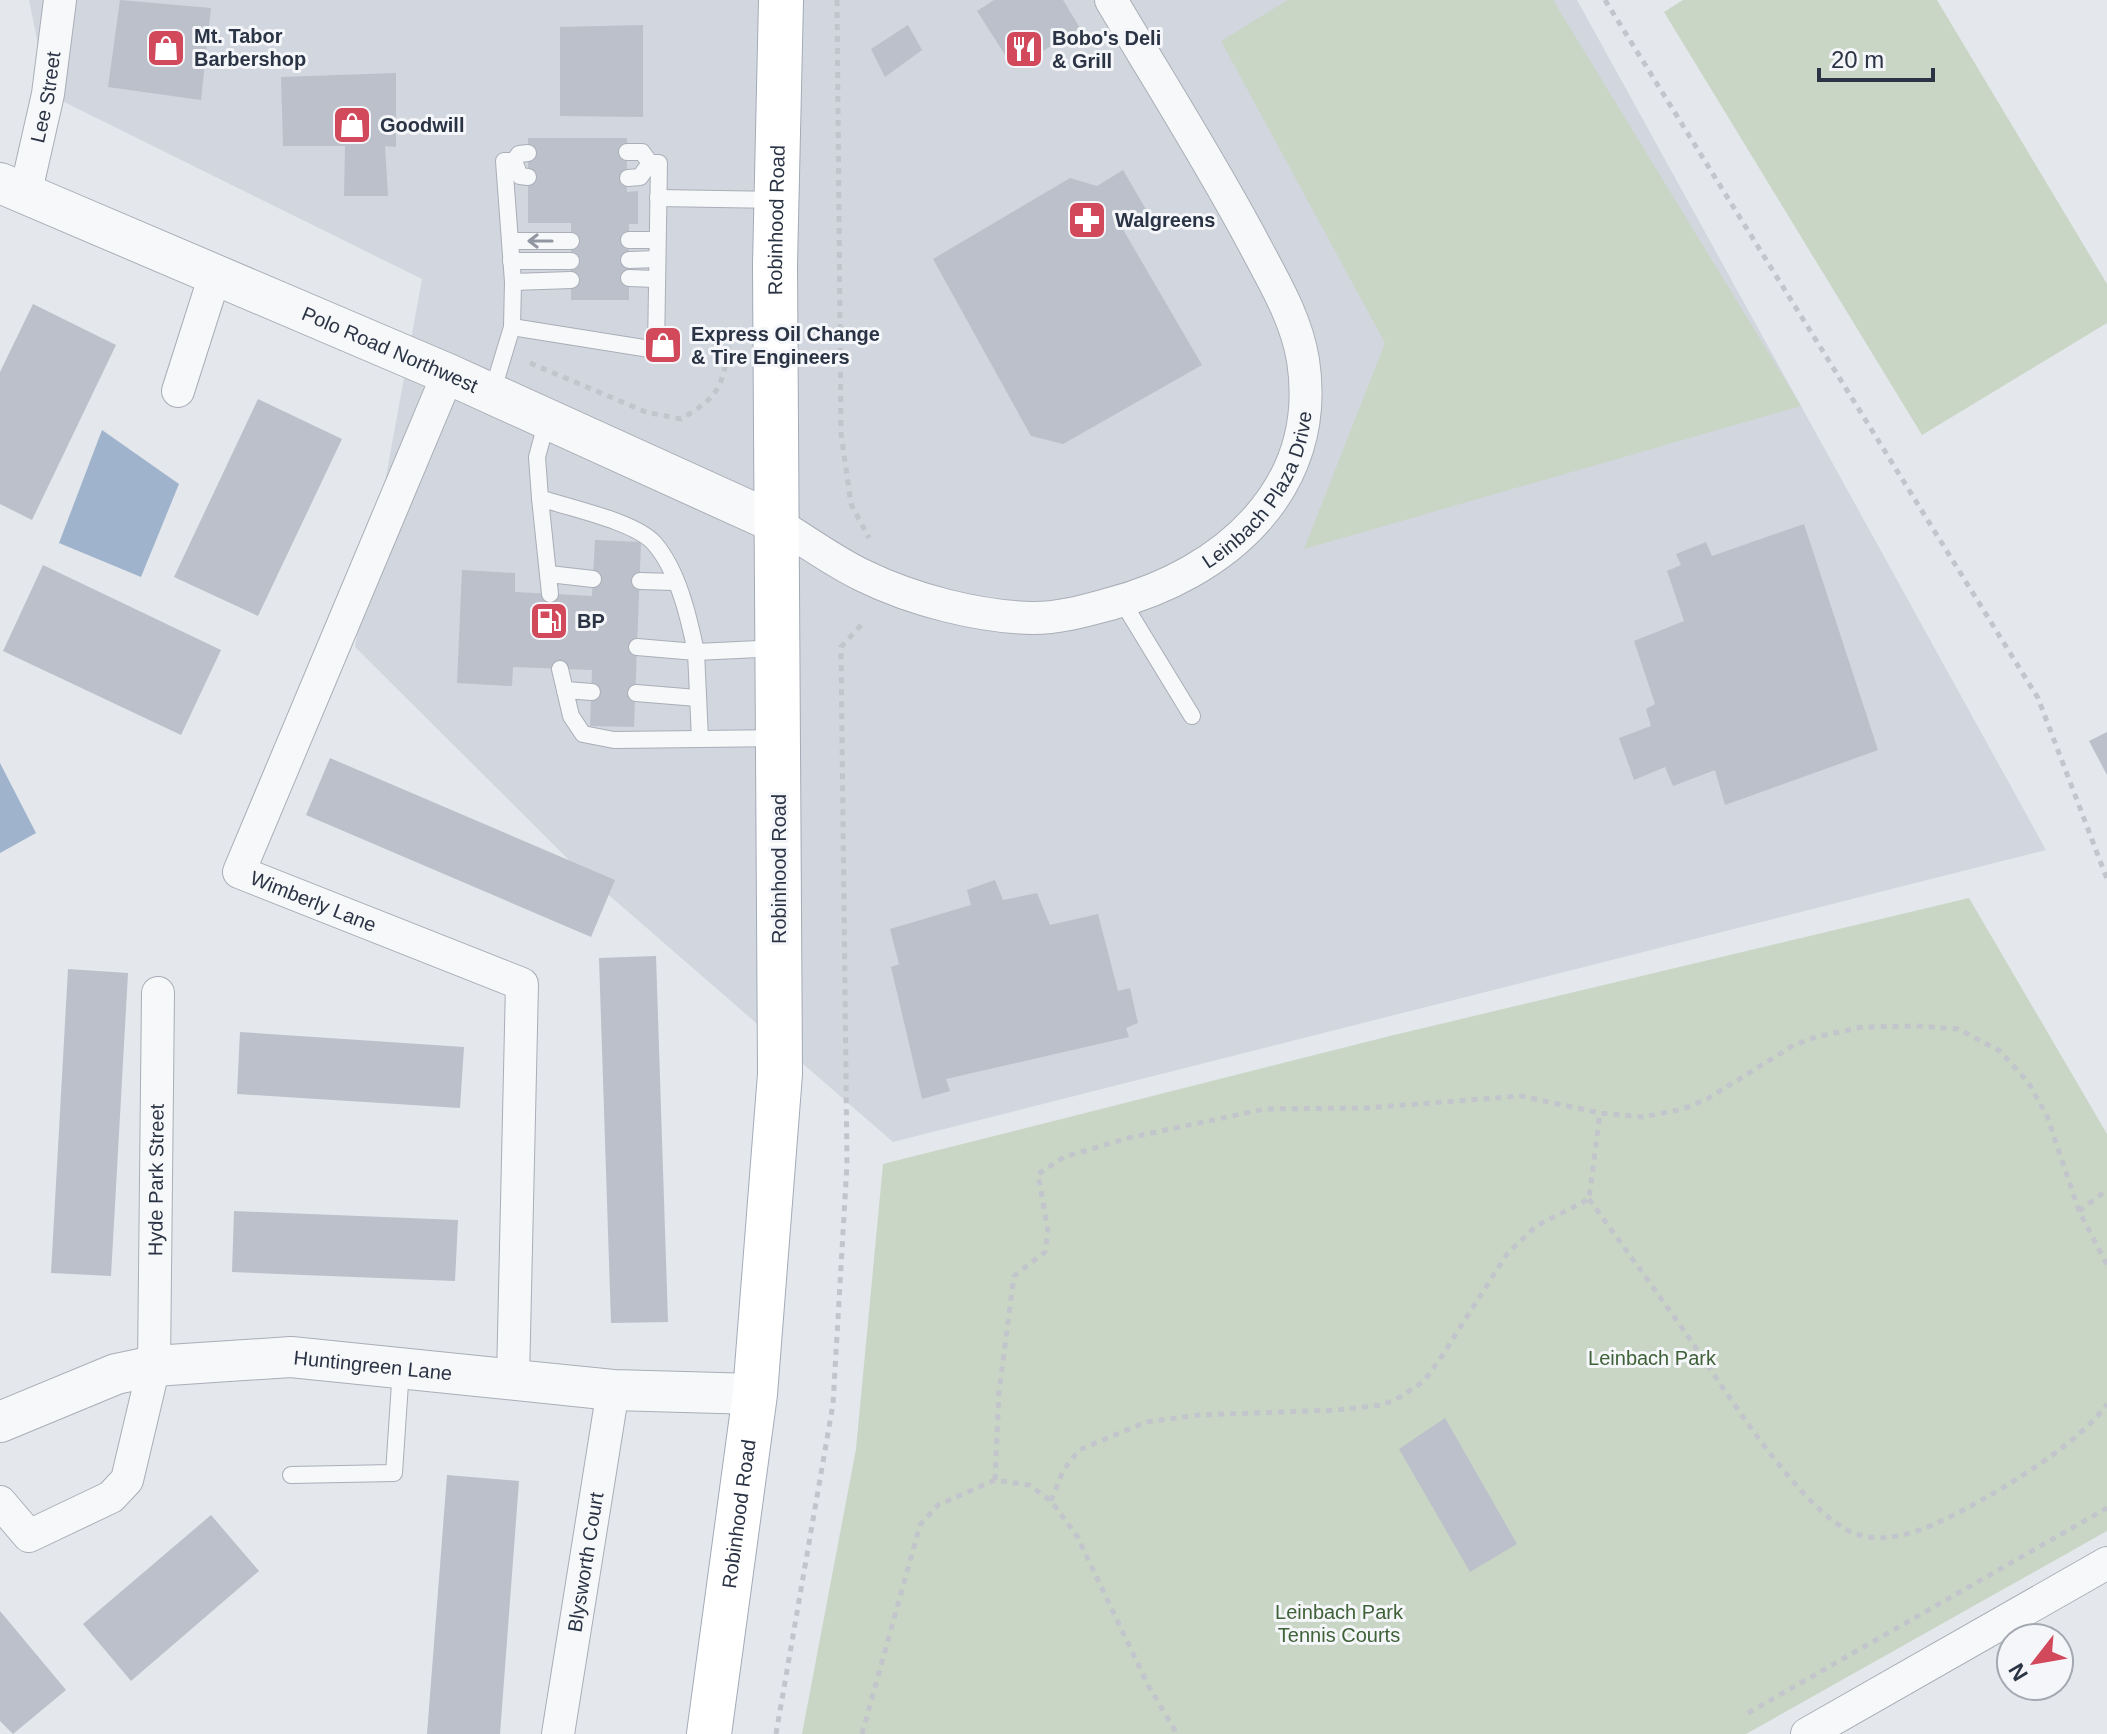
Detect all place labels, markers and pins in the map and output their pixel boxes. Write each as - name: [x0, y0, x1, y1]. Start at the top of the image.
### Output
- place label: Mt. Tabor Barbershop: [194, 25, 306, 70]
- shop icon: Mt. Tabor Barbershop: [145, 27, 187, 69]
- place label: Bobo's Deli & Grill: [1052, 27, 1161, 72]
- restaurant icon: Bobo's Deli & Grill: [1003, 28, 1045, 70]
- shop icon: Goodwill: [331, 104, 373, 146]
- place label: Goodwill: [380, 114, 464, 136]
- pharmacy icon: Walgreens: [1066, 199, 1108, 241]
- place label: Walgreens: [1115, 209, 1215, 231]
- place label: Express Oil Change & Tire Engineers: [691, 323, 880, 368]
- shop icon: Express Oil Change & Tire Engineers: [642, 324, 684, 366]
- fuel station icon: BP: [528, 600, 570, 642]
- place label: BP: [577, 610, 605, 632]

